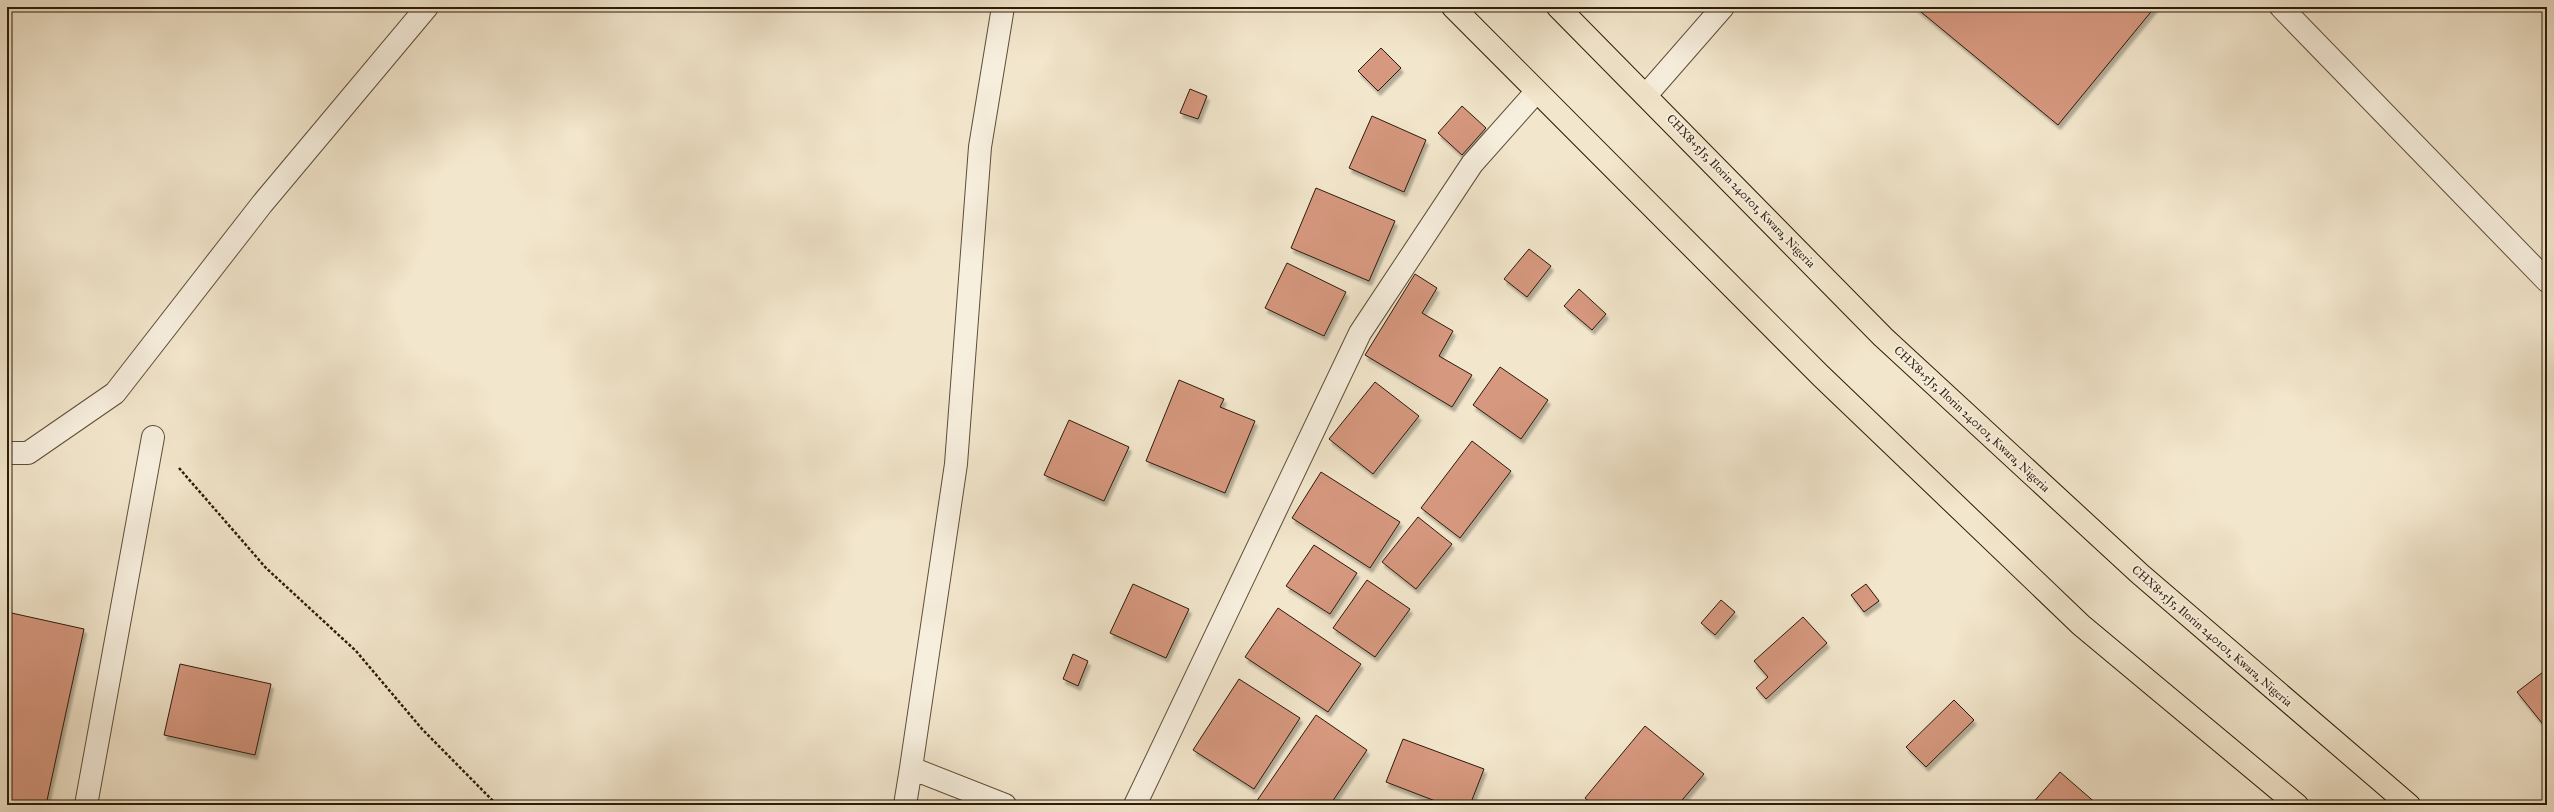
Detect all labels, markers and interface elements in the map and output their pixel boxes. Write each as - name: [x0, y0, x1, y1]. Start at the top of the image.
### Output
- street label: CHX8+5J5, Ilorin 240101, Kwara, Nigeria: [1663, 111, 1819, 272]
- street label: CHX8+5J5, Ilorin 240101, Kwara, Nigeria: [1891, 343, 2053, 496]
- street label: CHX8+5J5, Ilorin 240101, Kwara, Nigeria: [2128, 563, 2296, 711]

